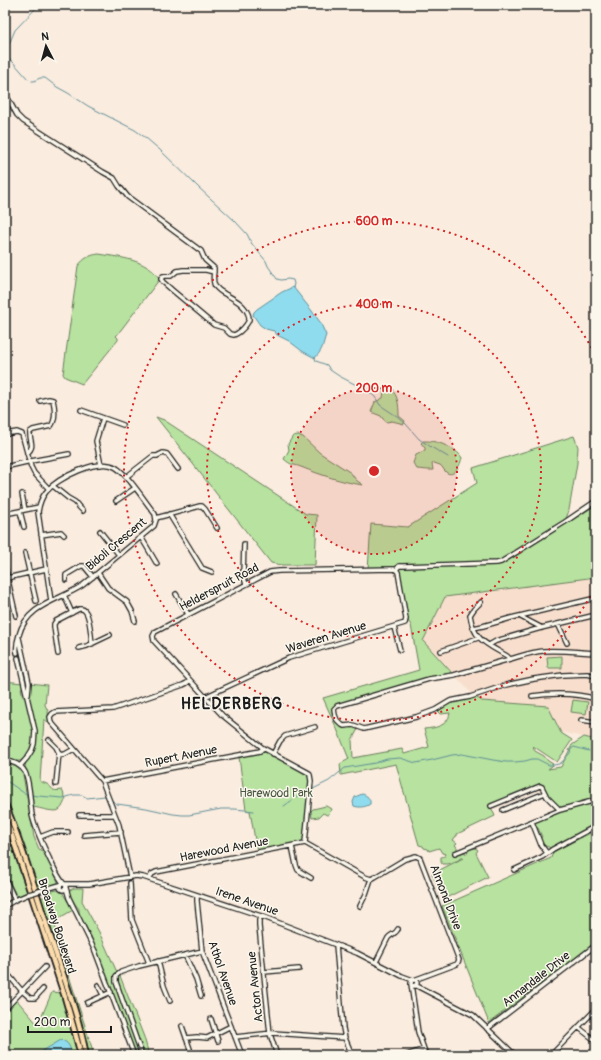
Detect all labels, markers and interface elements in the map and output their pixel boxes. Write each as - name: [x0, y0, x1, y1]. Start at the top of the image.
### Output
- north arrow: [26, 26, 66, 66]
- text: N: [41, 30, 50, 43]
- text: 600 m: [356, 214, 393, 229]
- text: 400 m: [355, 297, 393, 312]
- text: 200 m: [356, 381, 393, 396]
- centre of rings: [367, 464, 381, 478]
- street label: Bidoli Crescent: [83, 515, 150, 574]
- street label: Helderspruit Road: [177, 560, 262, 615]
- street label: Waveren Avenue: [284, 618, 368, 657]
- district label: HELDERBERG: [181, 694, 283, 714]
- street label: Rupert Avenue: [144, 742, 219, 771]
- park label: Harewood Park: [239, 786, 313, 801]
- street label: Harewood Avenue: [179, 834, 270, 865]
- street label: Almond Drive: [426, 863, 465, 932]
- street label: Broadway Boulevard: [34, 877, 79, 976]
- street label: Irene Avenue: [214, 884, 280, 919]
- street label: Athol Avenue: [205, 939, 241, 1007]
- street label: Annandale Drive: [499, 948, 573, 1010]
- street label: Acton Avenue: [244, 951, 267, 1023]
- scale bar: [28, 1008, 111, 1034]
- text: 200 m: [34, 1015, 71, 1030]

